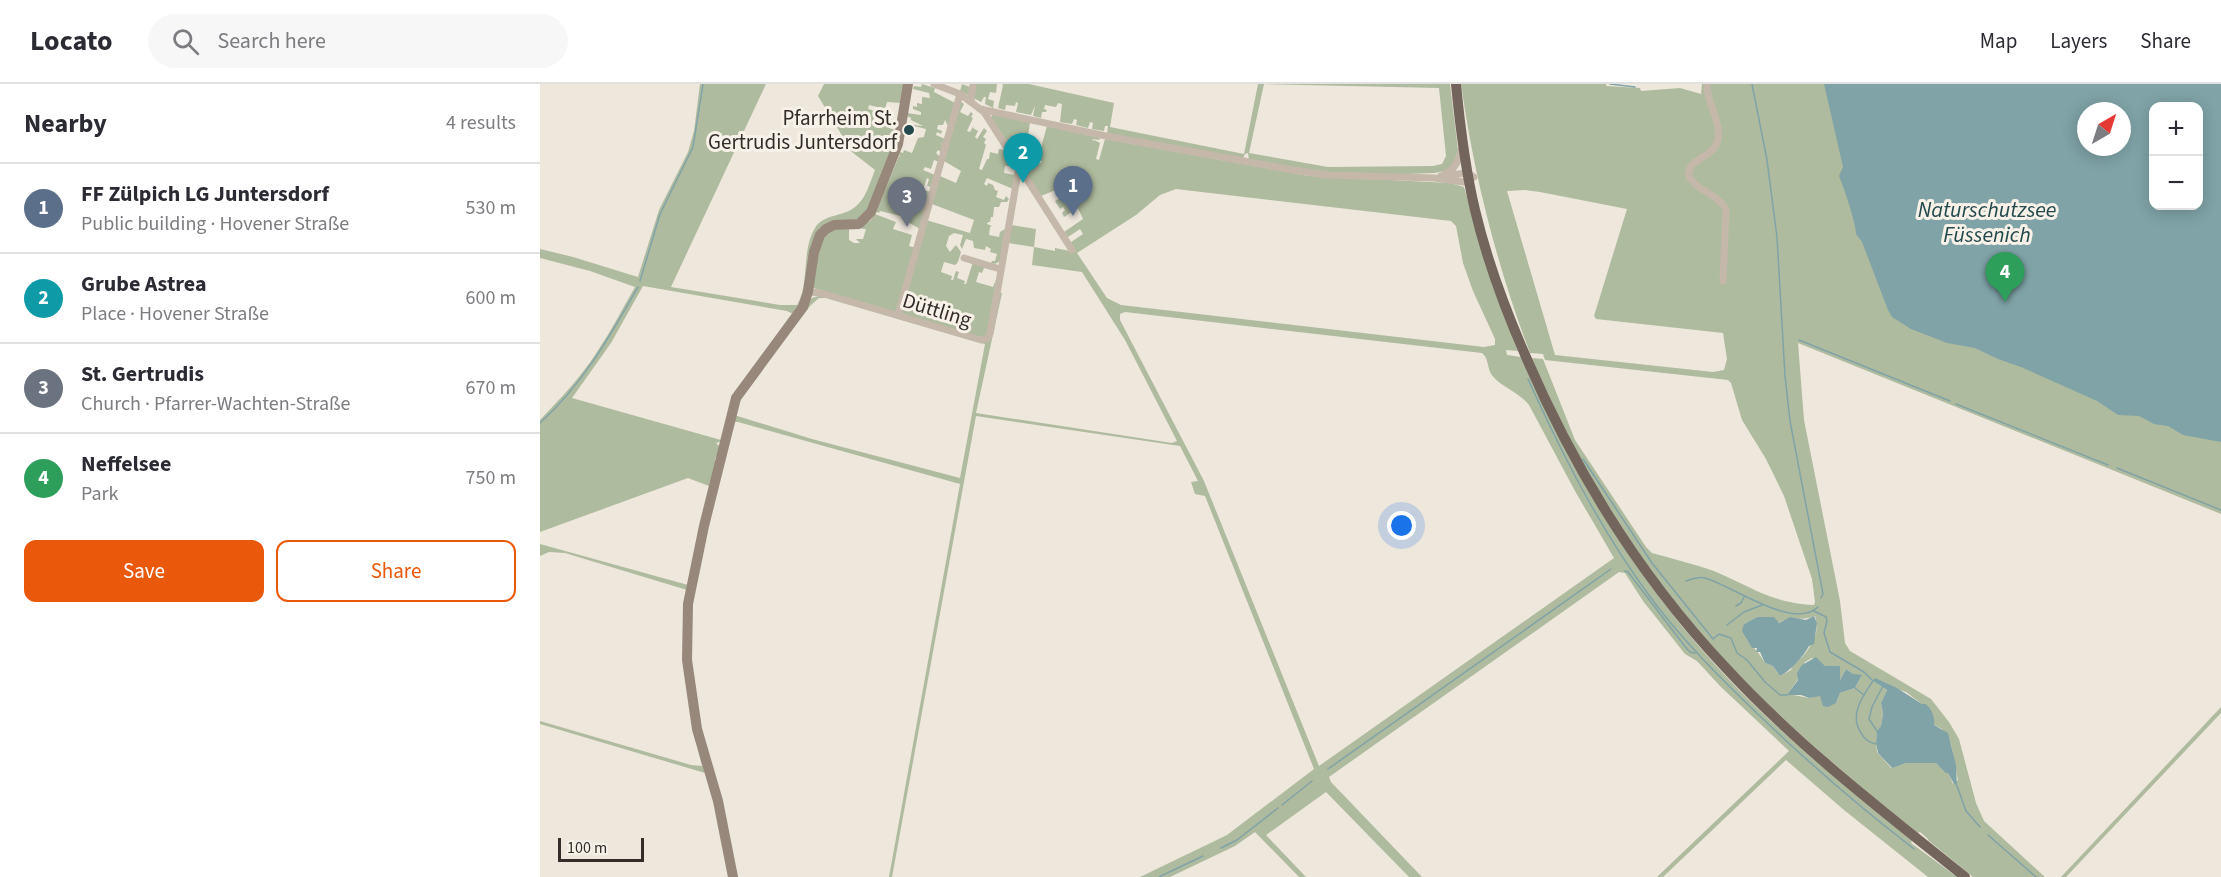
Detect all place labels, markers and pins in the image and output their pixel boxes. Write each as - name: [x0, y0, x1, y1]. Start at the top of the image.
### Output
- place label: Pfarrheim St. Gertrudis Juntersdorf: [708, 103, 898, 157]
- marker: Pfarrheim St. Gertrudis Juntersdorf: [902, 123, 916, 137]
- pin: 2: [1004, 134, 1042, 183]
- pin: 1: [1054, 166, 1092, 216]
- pin: 3: [888, 178, 926, 227]
- pin: 4: [1986, 252, 2024, 302]

